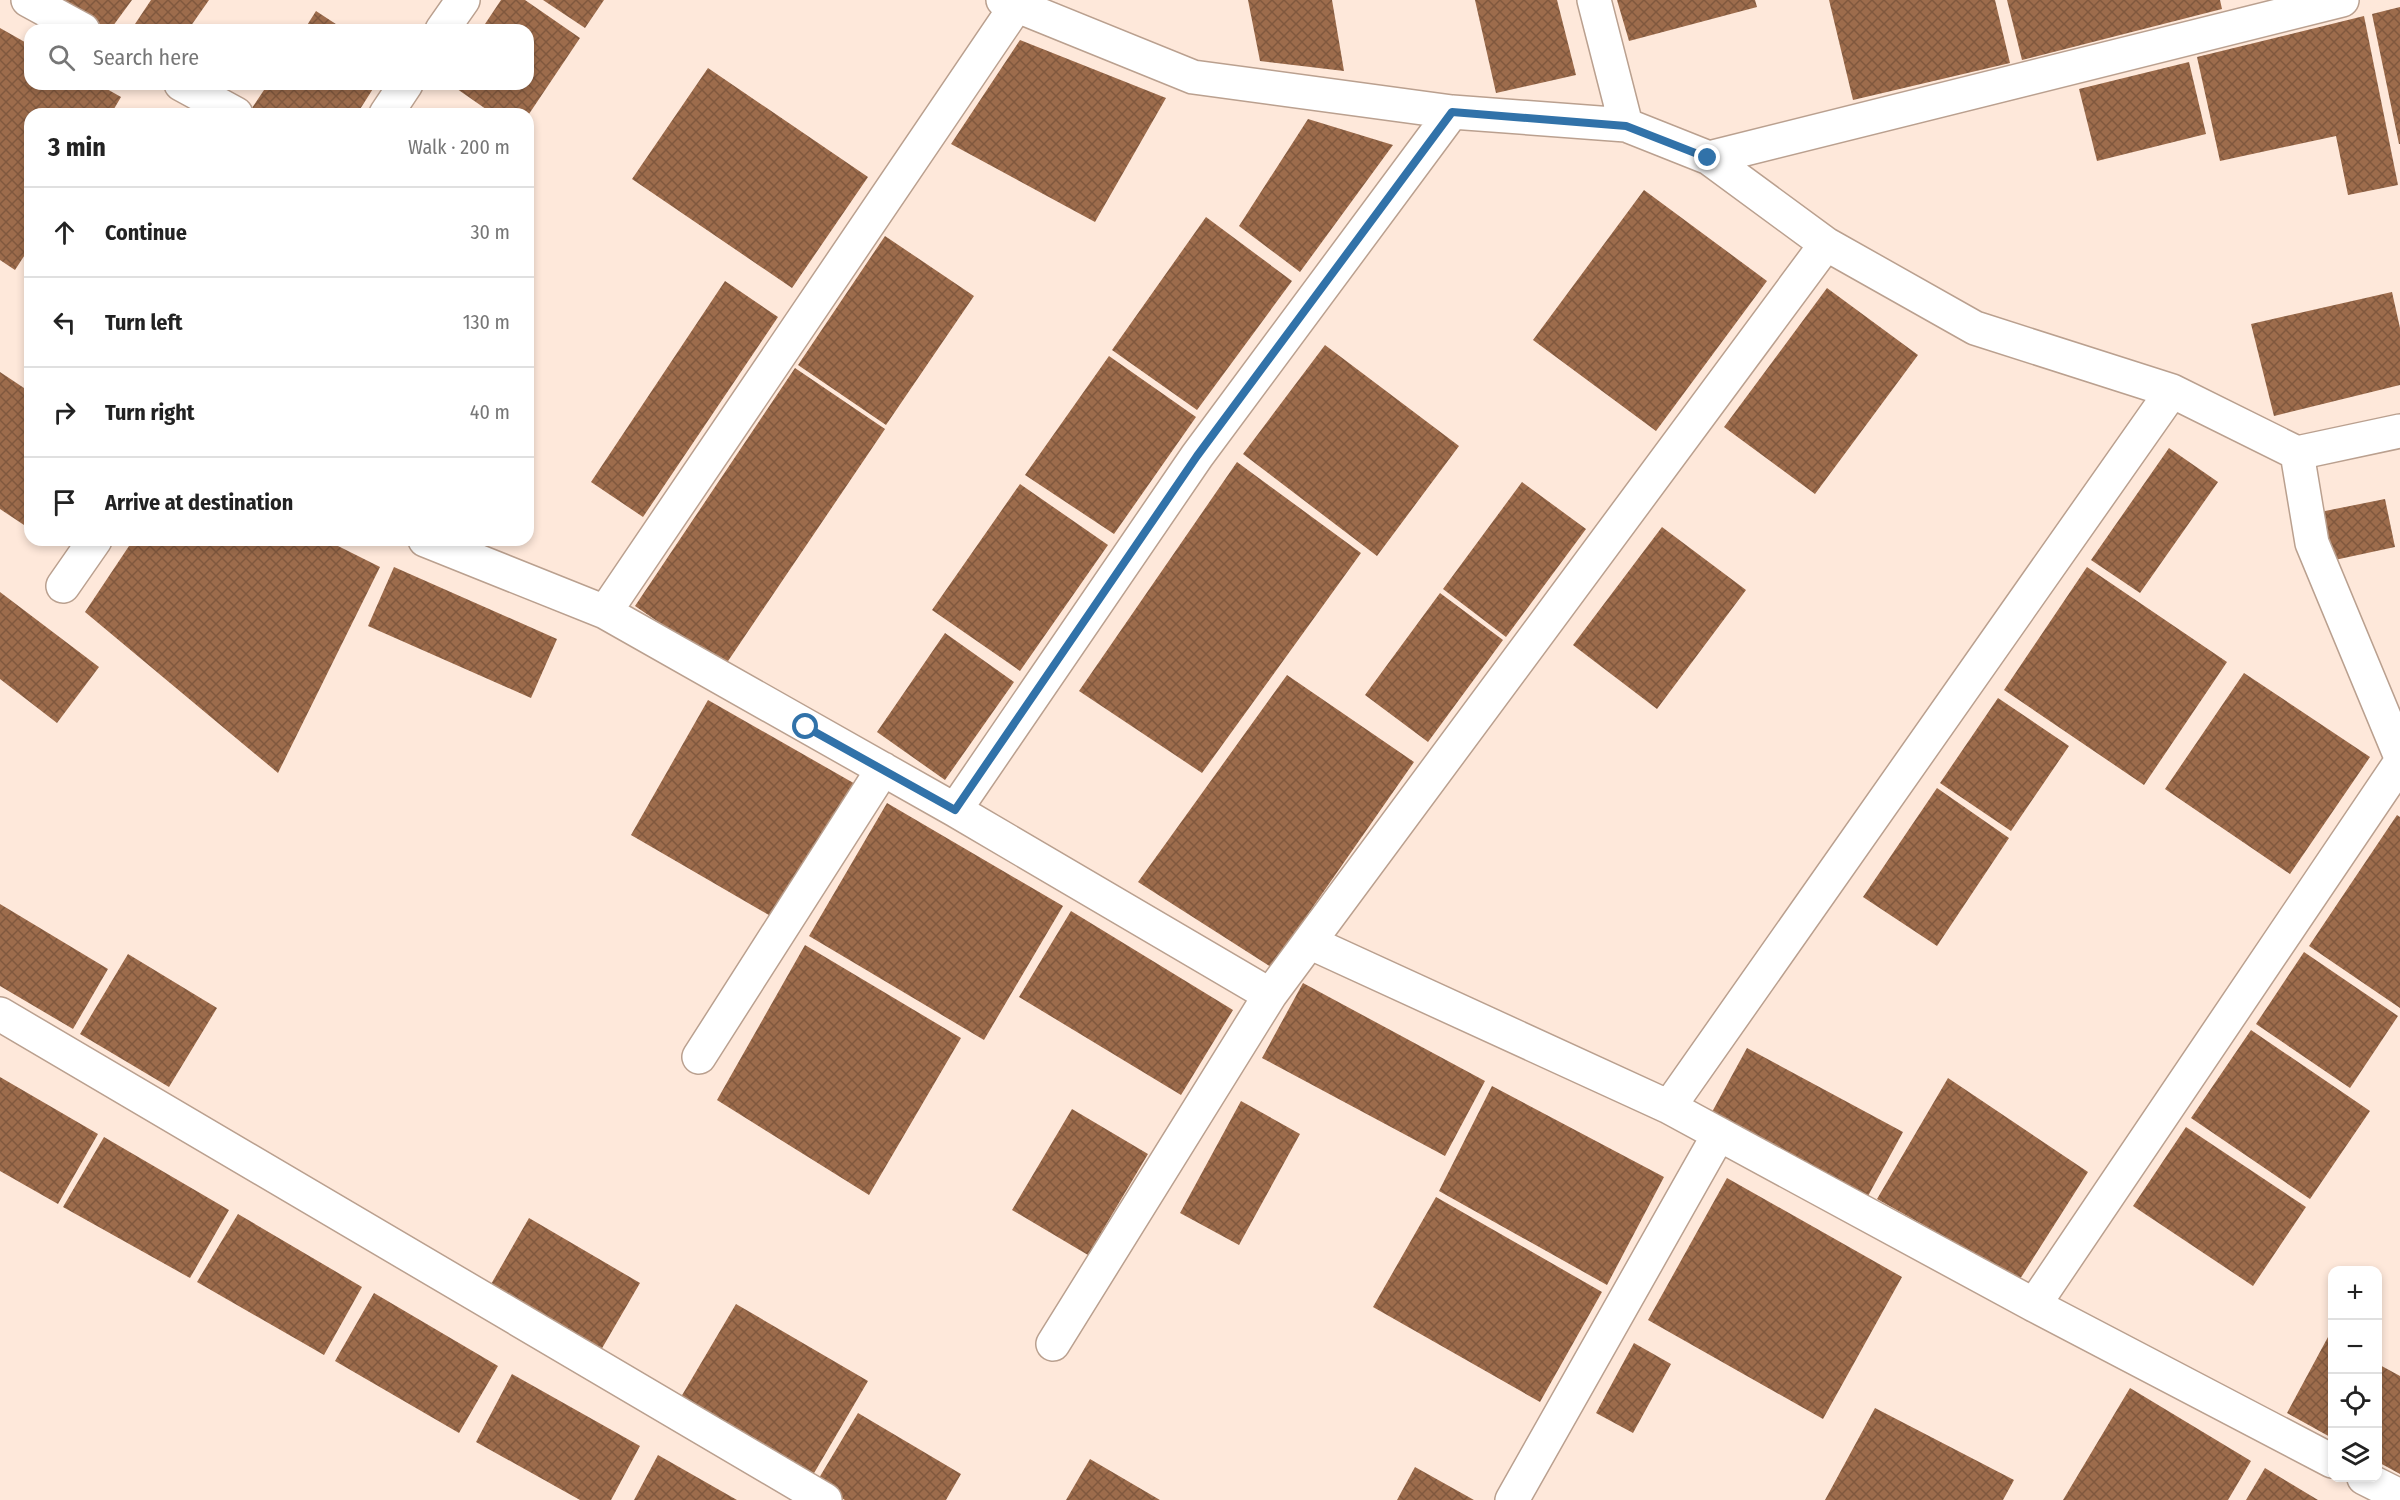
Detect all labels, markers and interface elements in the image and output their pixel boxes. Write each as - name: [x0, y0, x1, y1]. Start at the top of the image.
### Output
- search box: [24, 24, 534, 90]
- icon: search: [45, 41, 78, 74]
- text: Search here: [93, 44, 199, 71]
- text: 3 min: [48, 132, 106, 163]
- text: Walk · 200 m: [408, 135, 510, 159]
- route end: [1694, 144, 1720, 170]
- icon: ahead: [48, 216, 81, 249]
- text: Continue: [105, 219, 187, 246]
- text: 30 m: [470, 220, 510, 244]
- icon: left: [48, 306, 81, 339]
- text: Turn left: [105, 309, 183, 336]
- text: 130 m: [463, 310, 510, 334]
- icon: right: [48, 396, 81, 429]
- text: Turn right: [105, 399, 194, 426]
- text: 40 m: [470, 400, 510, 424]
- icon: arrive: [48, 486, 81, 519]
- text: Arrive at destination: [105, 489, 293, 516]
- route start: [792, 713, 818, 739]
- map controls: [2328, 1266, 2382, 1482]
- button: +: [2328, 1266, 2382, 1320]
- button: −: [2328, 1320, 2382, 1374]
- button: locate: [2328, 1374, 2382, 1428]
- button: layers: [2328, 1428, 2382, 1482]

